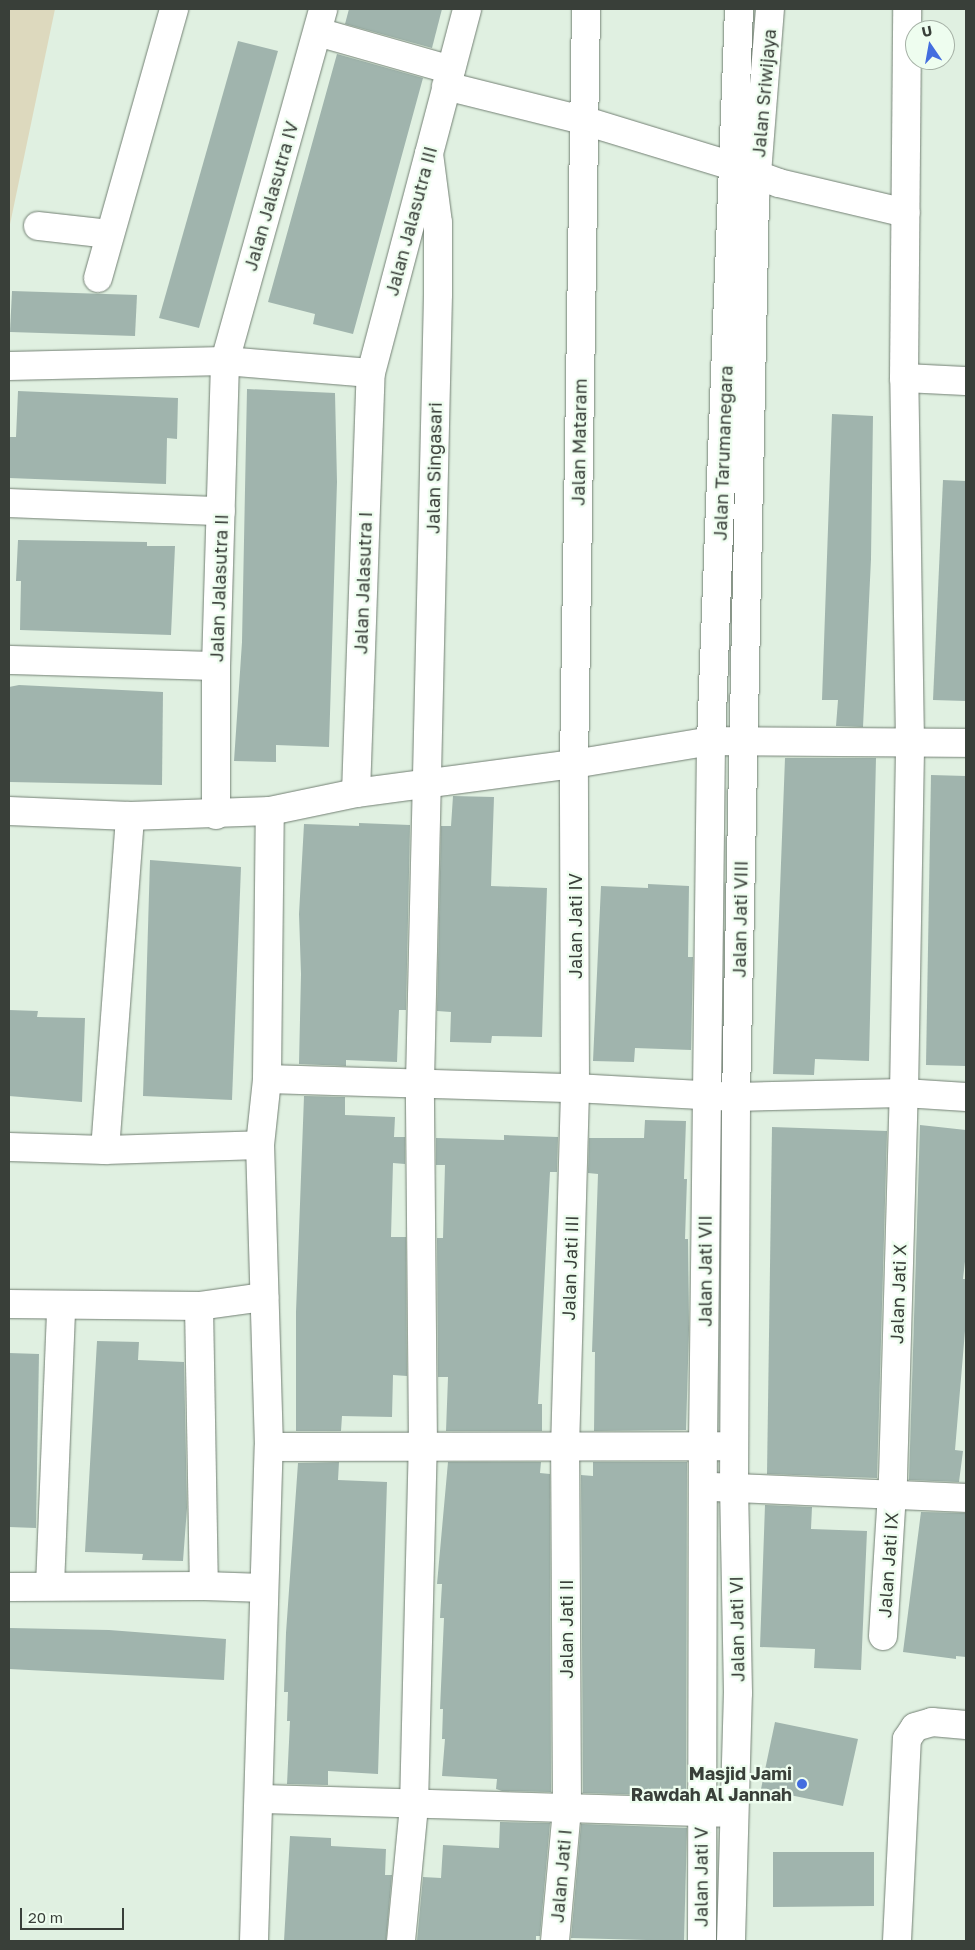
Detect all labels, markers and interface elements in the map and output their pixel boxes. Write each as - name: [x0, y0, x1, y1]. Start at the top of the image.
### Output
- north arrow: [905, 20, 955, 70]
- text: U: [920, 21, 934, 40]
- street label: Jalan Sriwijaya: [748, 28, 780, 158]
- street label: Jalan Jalasutra IV: [239, 119, 303, 273]
- street label: Jalan Jalasutra III: [381, 144, 441, 298]
- street label: Jalan Tarumanegara: [709, 365, 737, 541]
- street label: Jalan Mataram: [567, 378, 591, 506]
- street label: Jalan Singasari: [422, 402, 446, 534]
- street label: Jalan Jalasutra I: [350, 511, 376, 655]
- street label: Jalan Jalasutra II: [206, 514, 232, 662]
- street label: Jalan Jati VIII: [728, 860, 752, 978]
- street label: Jalan Jati IV: [564, 873, 586, 979]
- street label: Jalan Jati III: [557, 1215, 583, 1321]
- street label: Jalan Jati VII: [694, 1215, 716, 1327]
- street label: Jalan Jati X: [885, 1244, 911, 1344]
- street label: Jalan Jati IX: [874, 1512, 902, 1618]
- street label: Jalan Jati VI: [725, 1576, 749, 1682]
- street label: Jalan Jati II: [555, 1579, 577, 1679]
- place label: Masjid Jami Rawdah Al Jannah: [631, 1763, 792, 1806]
- marker: Masjid Jami Rawdah Al Jannah: [796, 1778, 808, 1790]
- street label: Jalan Jati V: [690, 1827, 712, 1927]
- street label: Jalan Jati I: [546, 1828, 576, 1924]
- scale bar: [22, 1898, 126, 1930]
- text: 20 m: [28, 1908, 63, 1926]

